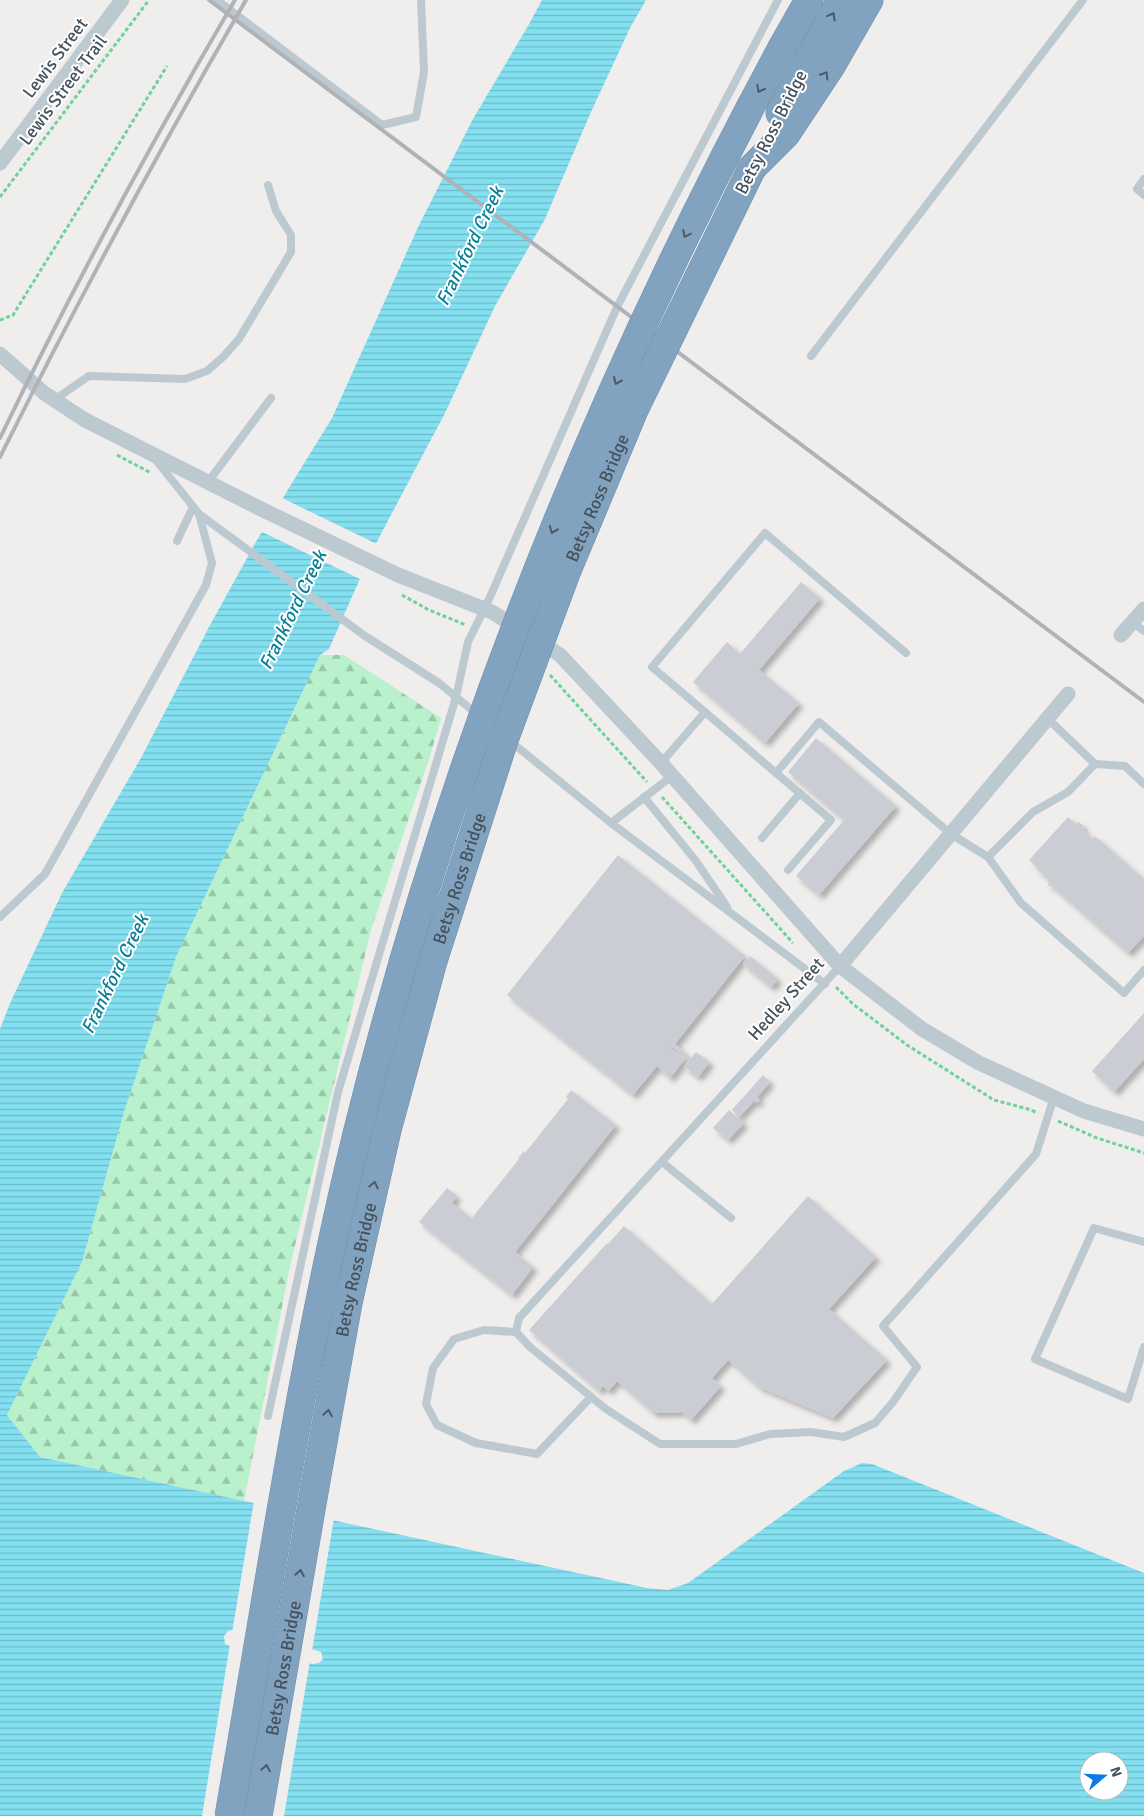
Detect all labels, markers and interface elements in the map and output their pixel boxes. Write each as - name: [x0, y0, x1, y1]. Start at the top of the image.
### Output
- one-way arrow: [826, 13, 836, 22]
- street label: Lewis Street: [18, 14, 92, 102]
- street label: Lewis Street Trail: [14, 31, 112, 149]
- street label: Betsy Ross Bridge: [730, 66, 812, 198]
- one-way arrow: [819, 71, 828, 81]
- one-way arrow: [756, 84, 766, 93]
- water label: Frankford Creek: [431, 181, 510, 310]
- one-way arrow: [682, 229, 692, 238]
- one-way arrow: [612, 376, 623, 385]
- street label: Betsy Ross Bridge: [561, 431, 634, 565]
- one-way arrow: [549, 525, 559, 534]
- water label: Frankford Creek: [254, 545, 333, 674]
- street label: Betsy Ross Bridge: [428, 810, 491, 947]
- water label: Frankford Creek: [76, 909, 155, 1038]
- street label: Hedley Street: [743, 953, 829, 1045]
- one-way arrow: [368, 1181, 379, 1190]
- street label: Betsy Ross Bridge: [331, 1201, 381, 1339]
- one-way arrow: [322, 1409, 332, 1418]
- one-way arrow: [294, 1569, 304, 1578]
- street label: Betsy Ross Bridge: [261, 1599, 306, 1737]
- north arrow: [1079, 1751, 1129, 1801]
- one-way arrow: [261, 1764, 271, 1772]
- text: N: [1106, 1765, 1125, 1779]

